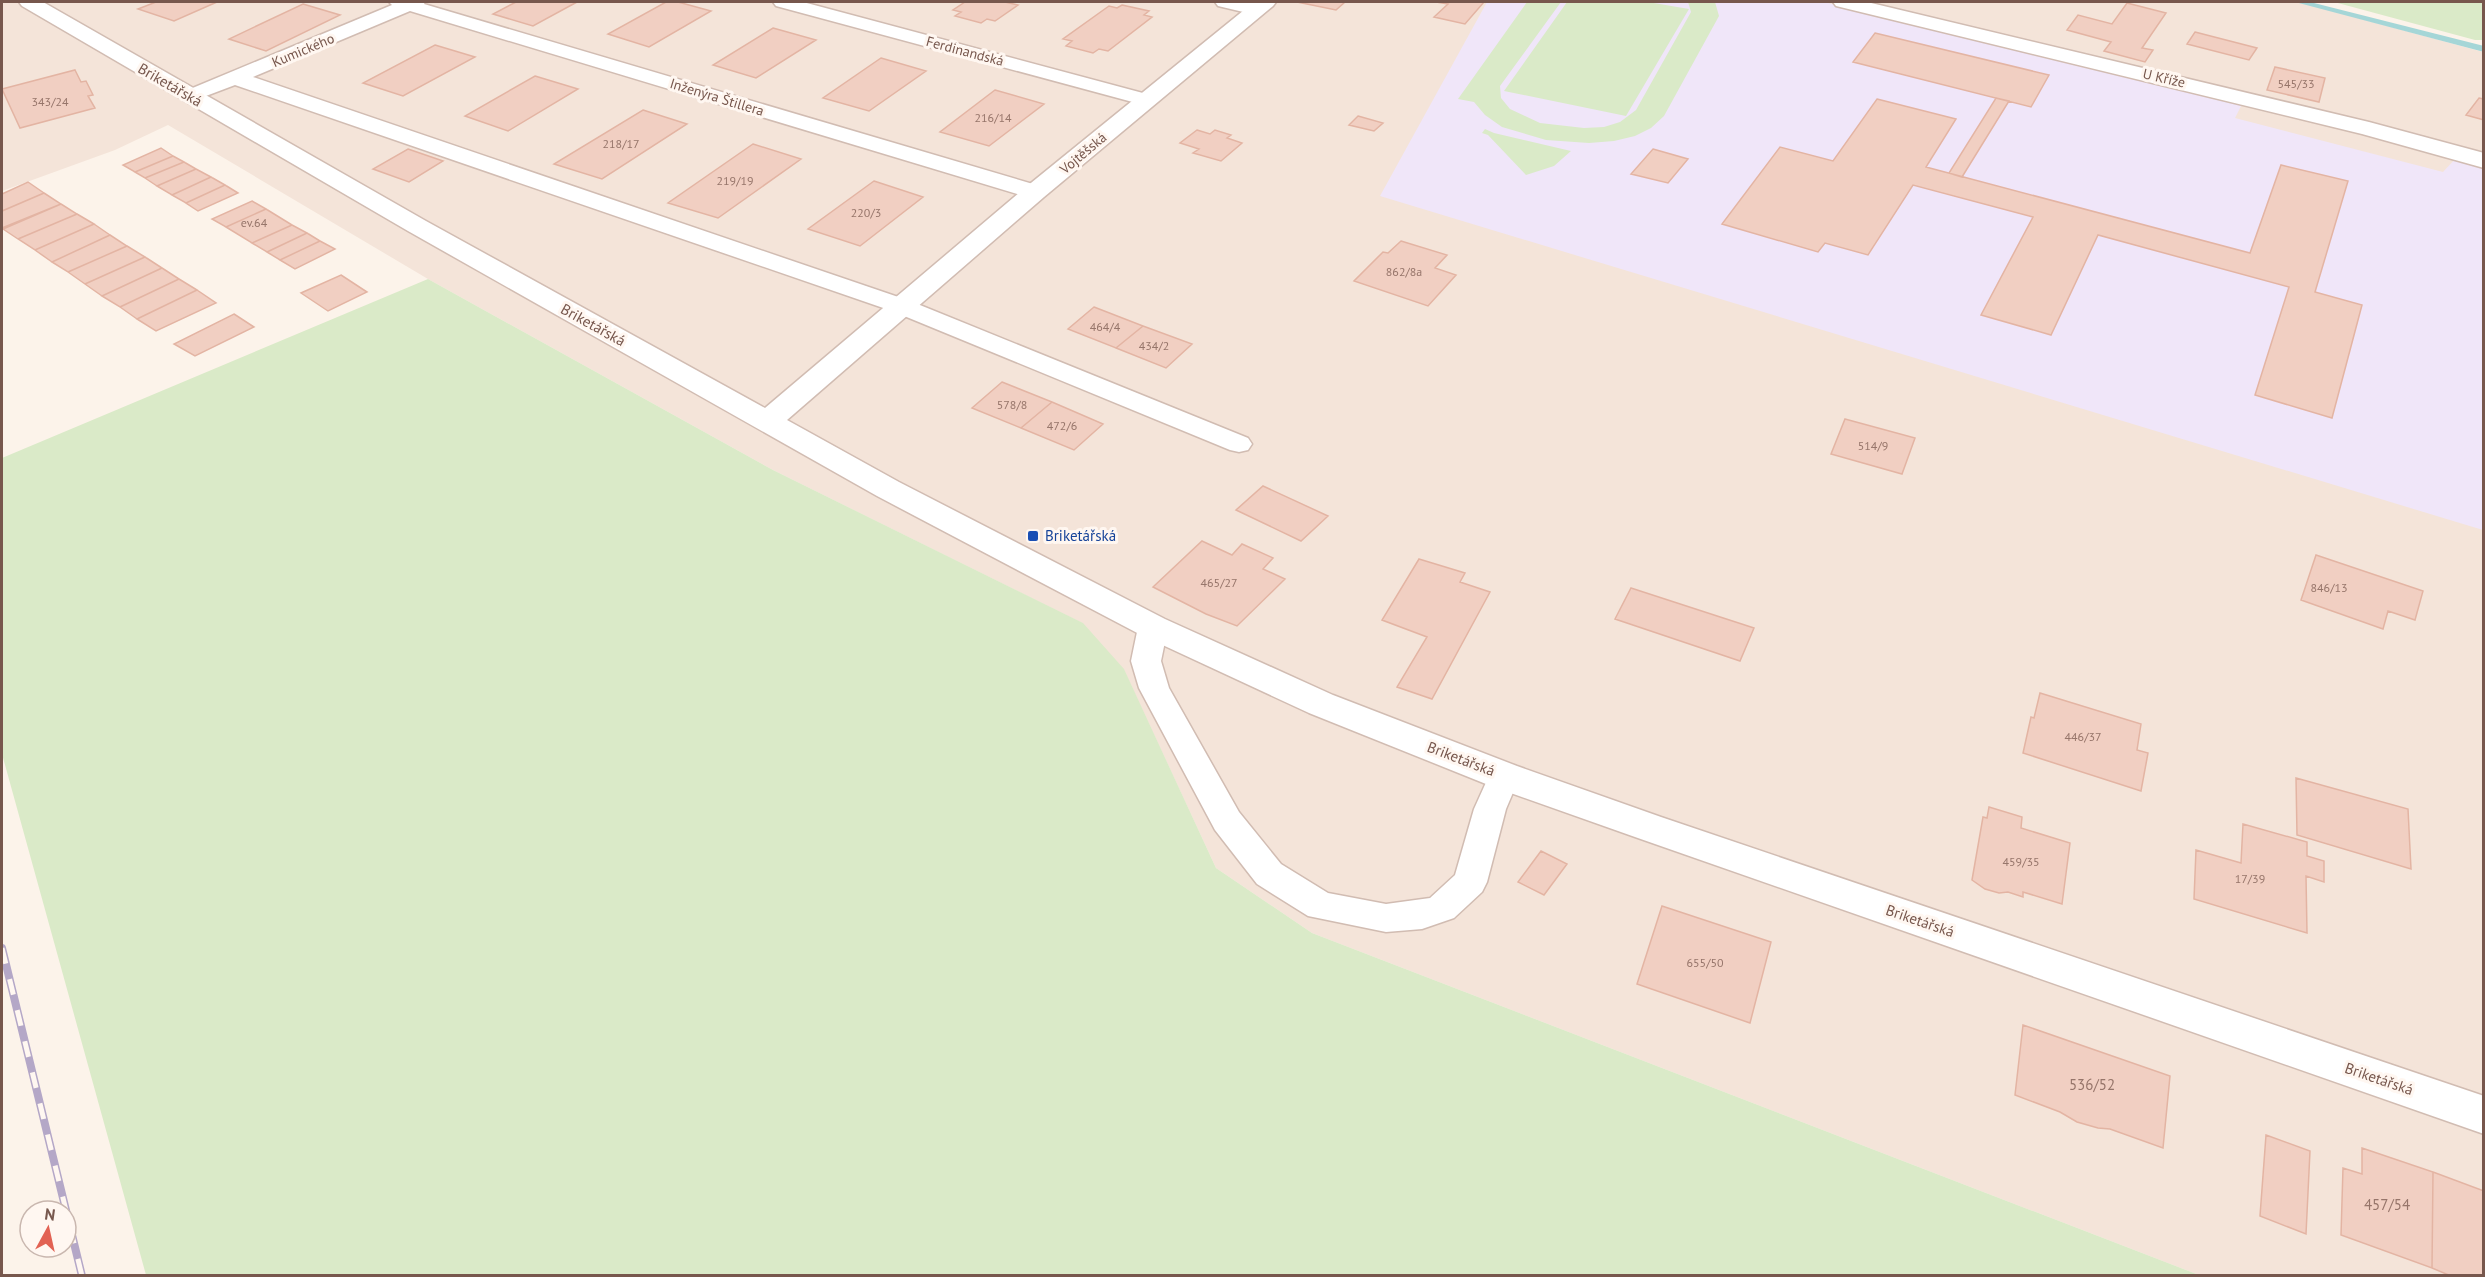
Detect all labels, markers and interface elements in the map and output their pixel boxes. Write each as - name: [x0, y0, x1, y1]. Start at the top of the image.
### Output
- street label: Kumického: [269, 29, 337, 71]
- street label: Ferdinandská: [924, 32, 1006, 70]
- street label: Briketářská: [135, 59, 206, 111]
- street label: U Kříže: [2141, 64, 2187, 92]
- street label: Inženýra Štillera: [668, 74, 766, 120]
- house number: 545/33: [2278, 76, 2314, 91]
- house number: 343/24: [32, 94, 69, 109]
- house number: 216/14: [975, 110, 1012, 125]
- street label: Vojtěšská: [1055, 128, 1110, 178]
- house number: 218/17: [603, 136, 639, 151]
- house number: 219/19: [717, 173, 753, 188]
- house number: 220/3: [851, 205, 881, 220]
- house number: ev.64: [241, 215, 268, 230]
- house number: 862/8a: [1386, 264, 1422, 279]
- street label: Briketářská: [558, 299, 629, 350]
- house number: 464/4: [1090, 319, 1121, 334]
- house number: 434/2: [1139, 338, 1169, 353]
- house number: 578/8: [997, 397, 1027, 412]
- house number: 472/6: [1047, 418, 1077, 433]
- house number: 514/9: [1858, 438, 1888, 453]
- place label: Briketářská: [1045, 526, 1116, 545]
- marker: Briketářská: [1026, 529, 1040, 543]
- house number: 465/27: [1201, 575, 1237, 590]
- house number: 846/13: [2311, 580, 2347, 595]
- house number: 446/37: [2065, 729, 2101, 744]
- street label: Briketářská: [1425, 737, 1498, 780]
- house number: 459/35: [2003, 854, 2039, 869]
- house number: 17/39: [2235, 871, 2265, 886]
- street label: Briketářská: [1883, 900, 1957, 941]
- house number: 655/50: [1687, 955, 1724, 970]
- street label: Briketářská: [2342, 1058, 2416, 1099]
- house number: 536/52: [2069, 1075, 2115, 1094]
- house number: 457/54: [2364, 1195, 2410, 1214]
- north arrow: [18, 1199, 78, 1259]
- text: N: [43, 1204, 57, 1225]

